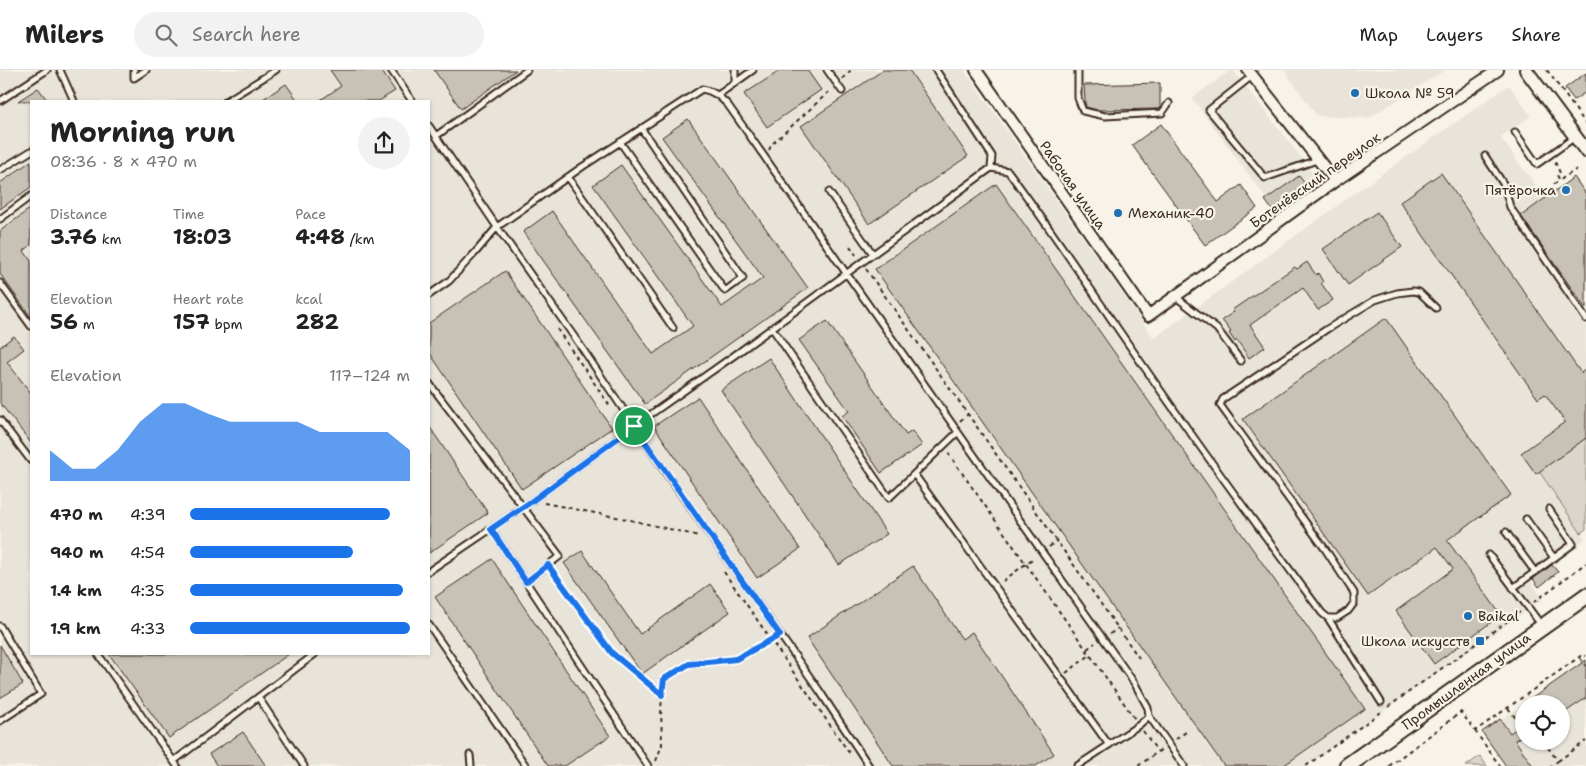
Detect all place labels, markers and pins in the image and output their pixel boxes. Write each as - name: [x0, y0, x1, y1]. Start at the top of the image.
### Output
- place label: Школа № 59: [1365, 84, 1455, 102]
- marker: Школа № 59: [1349, 87, 1361, 99]
- place label: Пятёрочка: [1485, 181, 1556, 199]
- marker: Пятёрочка: [1560, 184, 1572, 196]
- place label: Механик-40: [1128, 204, 1214, 222]
- marker: Механик-40: [1112, 207, 1124, 219]
- pin: [613, 405, 655, 447]
- place label: Baikal: [1478, 607, 1520, 625]
- marker: Baikal: [1462, 610, 1474, 622]
- place label: Школа искусств: [1361, 632, 1470, 650]
- marker: Школа искусств: [1474, 635, 1486, 647]

